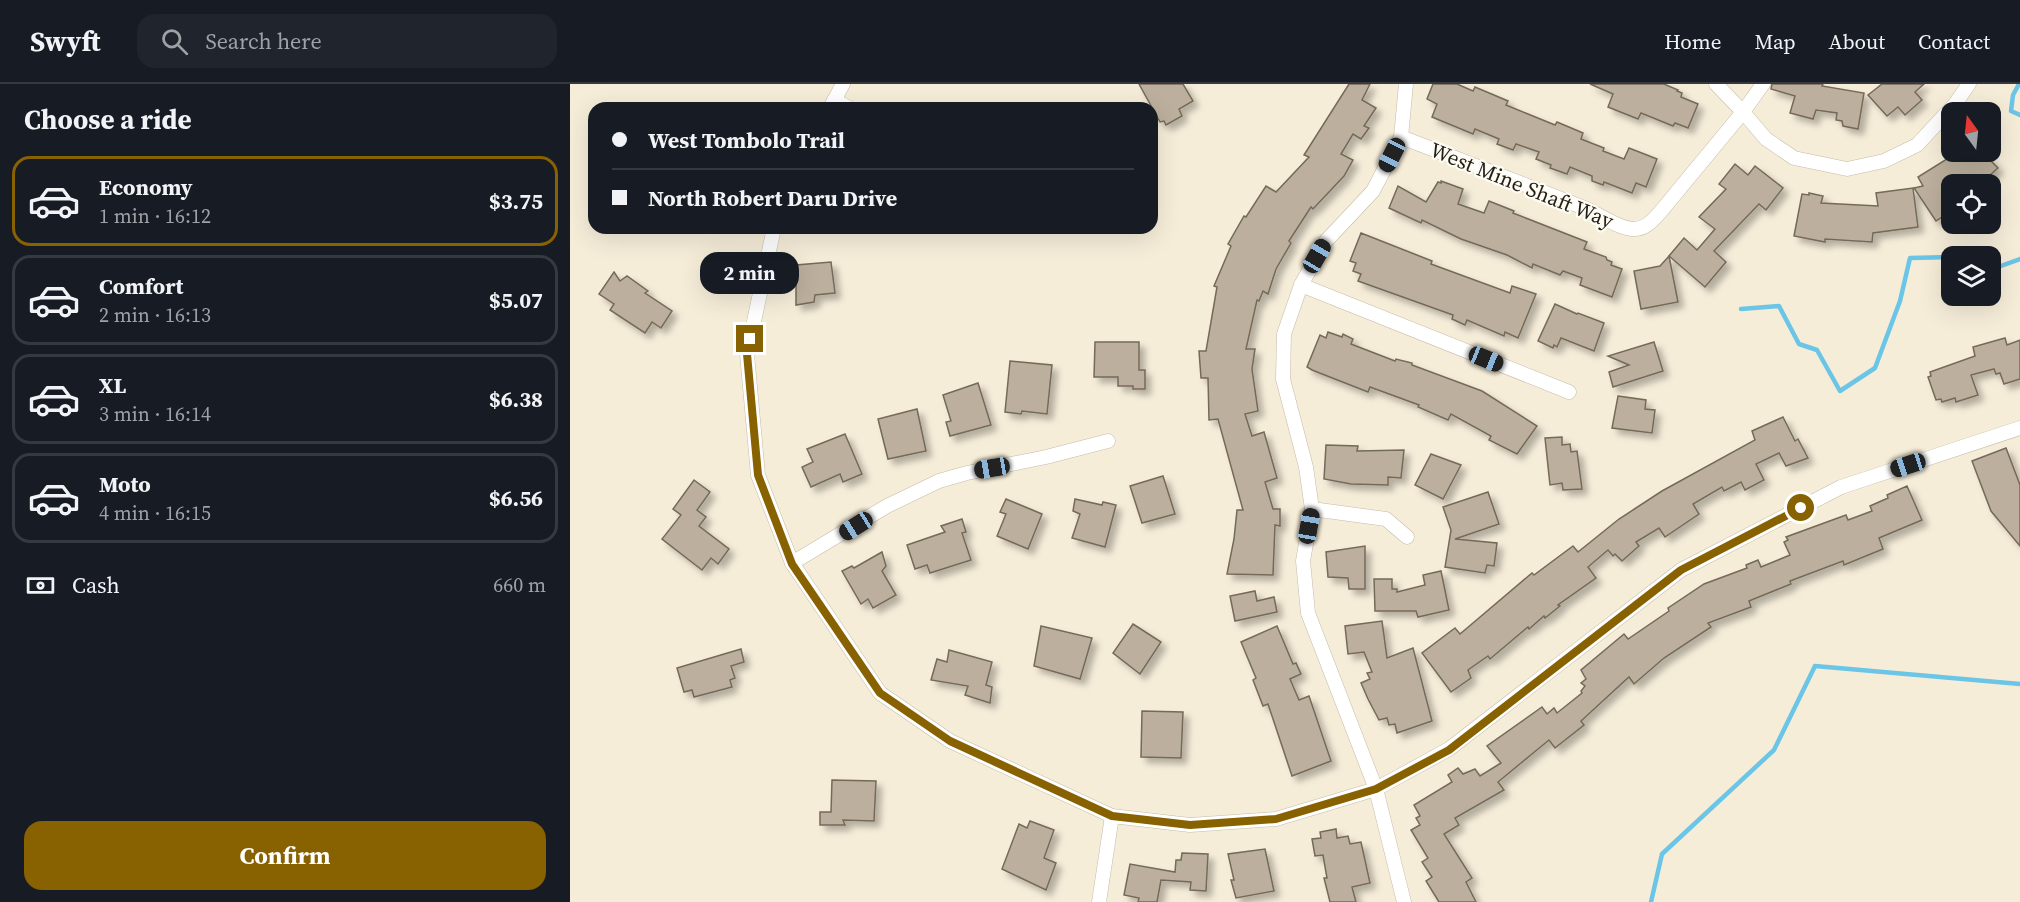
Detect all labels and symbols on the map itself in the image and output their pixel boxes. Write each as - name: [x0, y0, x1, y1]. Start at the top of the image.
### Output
- north arrow: [1941, 102, 2001, 162]
- car: [1376, 135, 1408, 175]
- street label: West Mine Shaft Way: [1426, 135, 1618, 235]
- car: [1300, 236, 1334, 276]
- callout: 2 min: [700, 252, 800, 294]
- route end: [736, 325, 763, 352]
- car: [1466, 344, 1506, 374]
- car: [1888, 451, 1928, 479]
- car: [973, 456, 1011, 480]
- route start: [1787, 494, 1814, 521]
- car: [1297, 507, 1321, 545]
- car: [836, 509, 876, 543]

